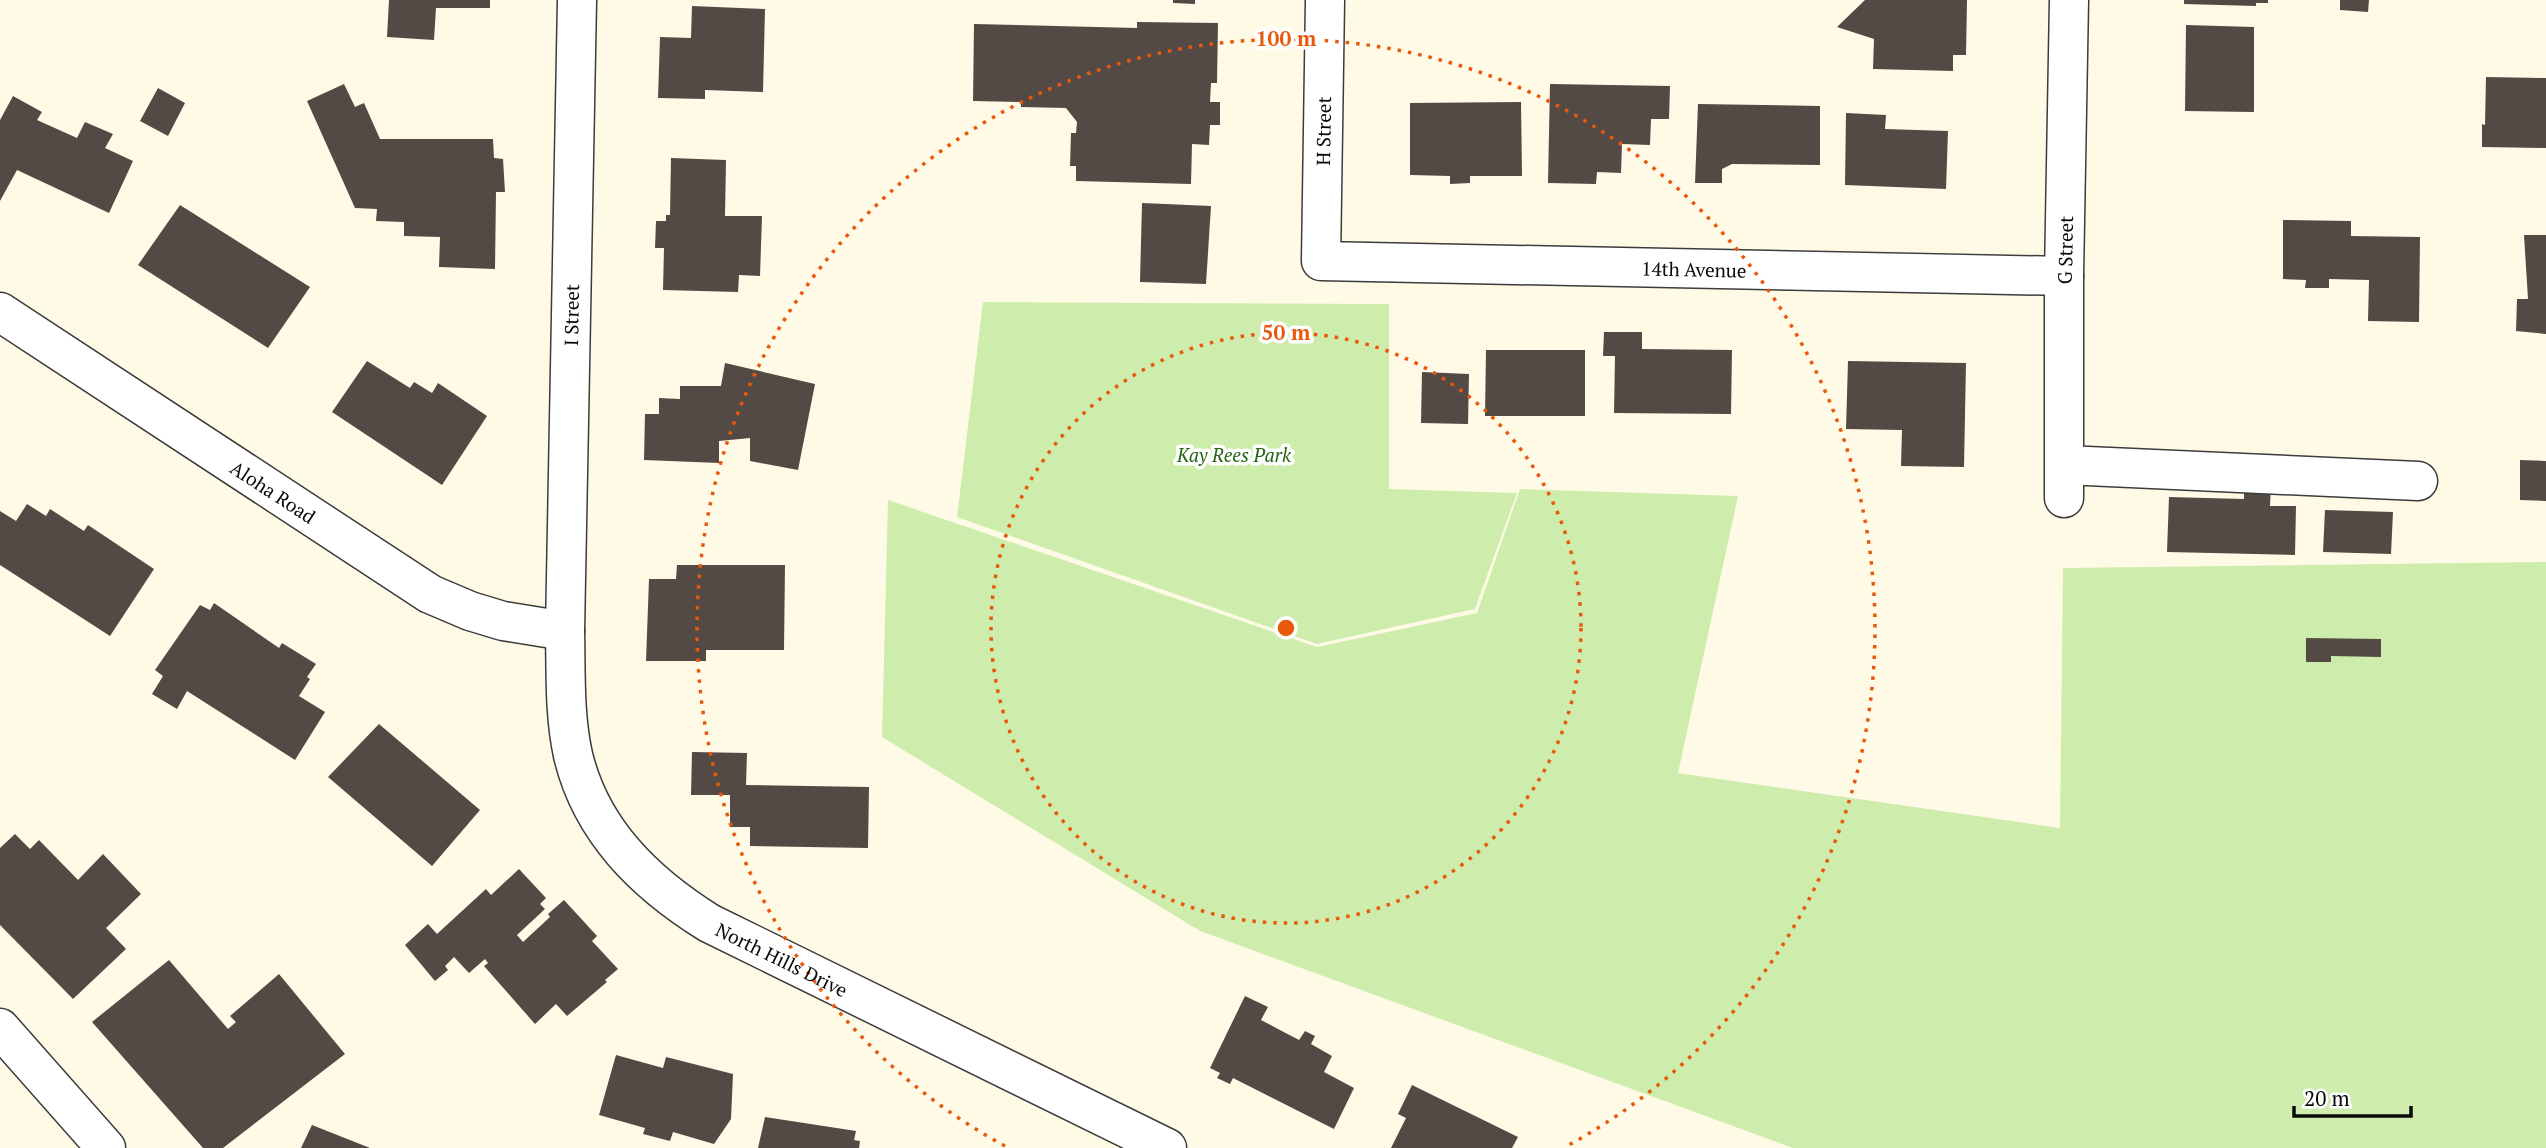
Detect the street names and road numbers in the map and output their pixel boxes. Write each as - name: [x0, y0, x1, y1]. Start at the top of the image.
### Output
- street label: H Street: [1310, 96, 1336, 166]
- street label: G Street: [2052, 216, 2078, 284]
- street label: 14th Avenue: [1641, 255, 1747, 282]
- street label: I Street: [558, 284, 584, 346]
- street label: Aloha Road: [226, 454, 321, 529]
- street label: North Hills Drive: [712, 916, 852, 1002]

